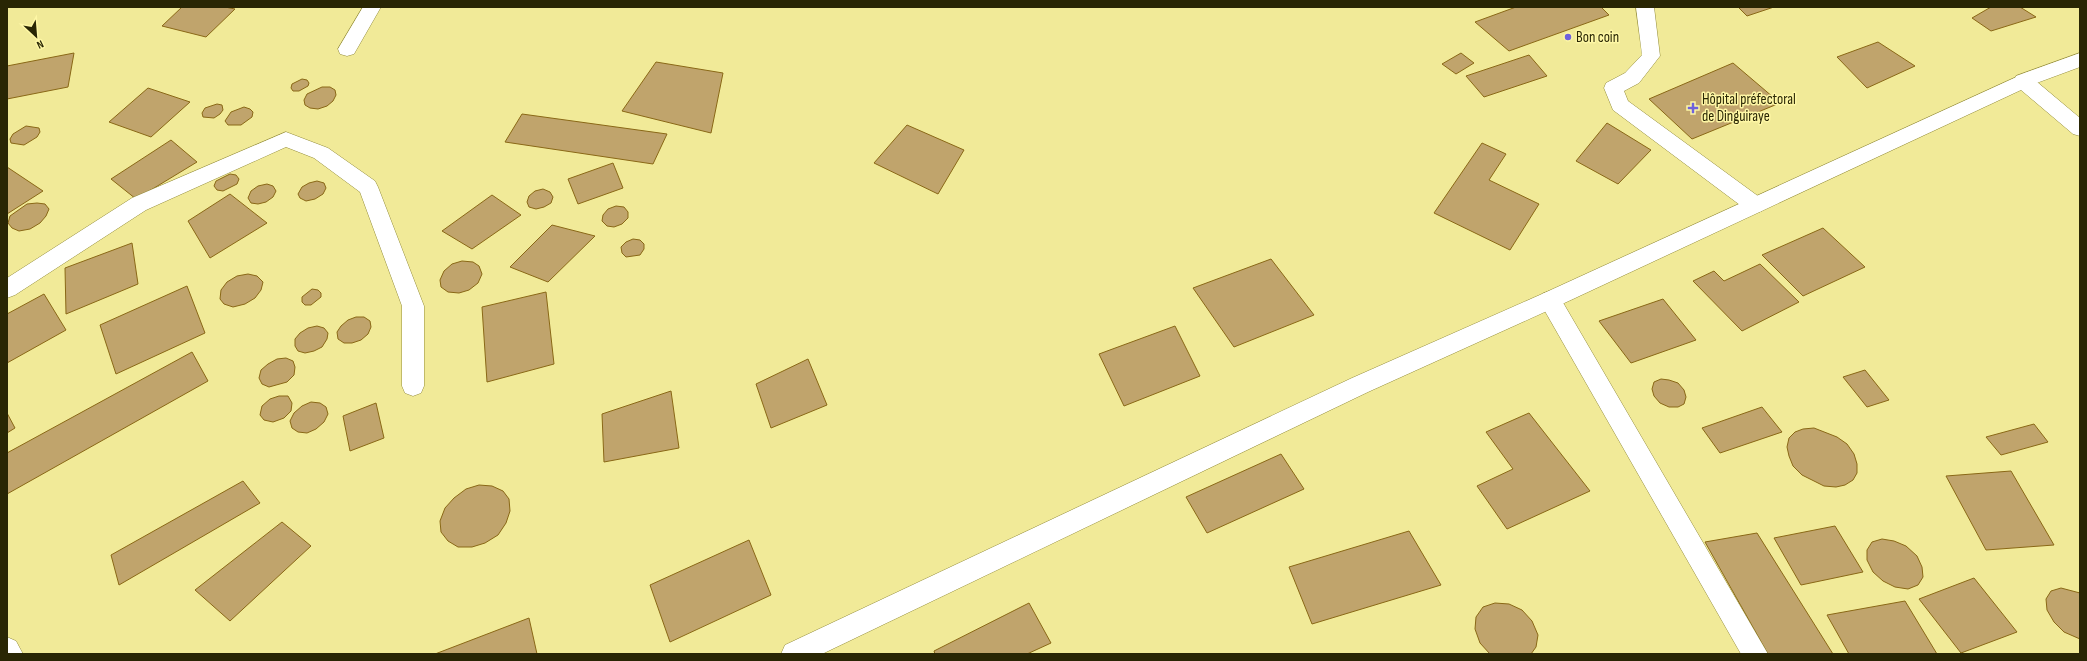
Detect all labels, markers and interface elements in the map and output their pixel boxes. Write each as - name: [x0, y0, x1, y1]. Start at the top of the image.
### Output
- north arrow: [16, 16, 56, 56]
- place label: Bon coin: [1576, 28, 1619, 47]
- marker: Bon coin: [1563, 32, 1573, 42]
- text: N: [35, 37, 46, 52]
- place label: Hôpital préfectoral de Dinguiraye: [1702, 90, 1796, 126]
- marker: Hôpital préfectoral de Dinguiraye: [1687, 102, 1699, 114]

